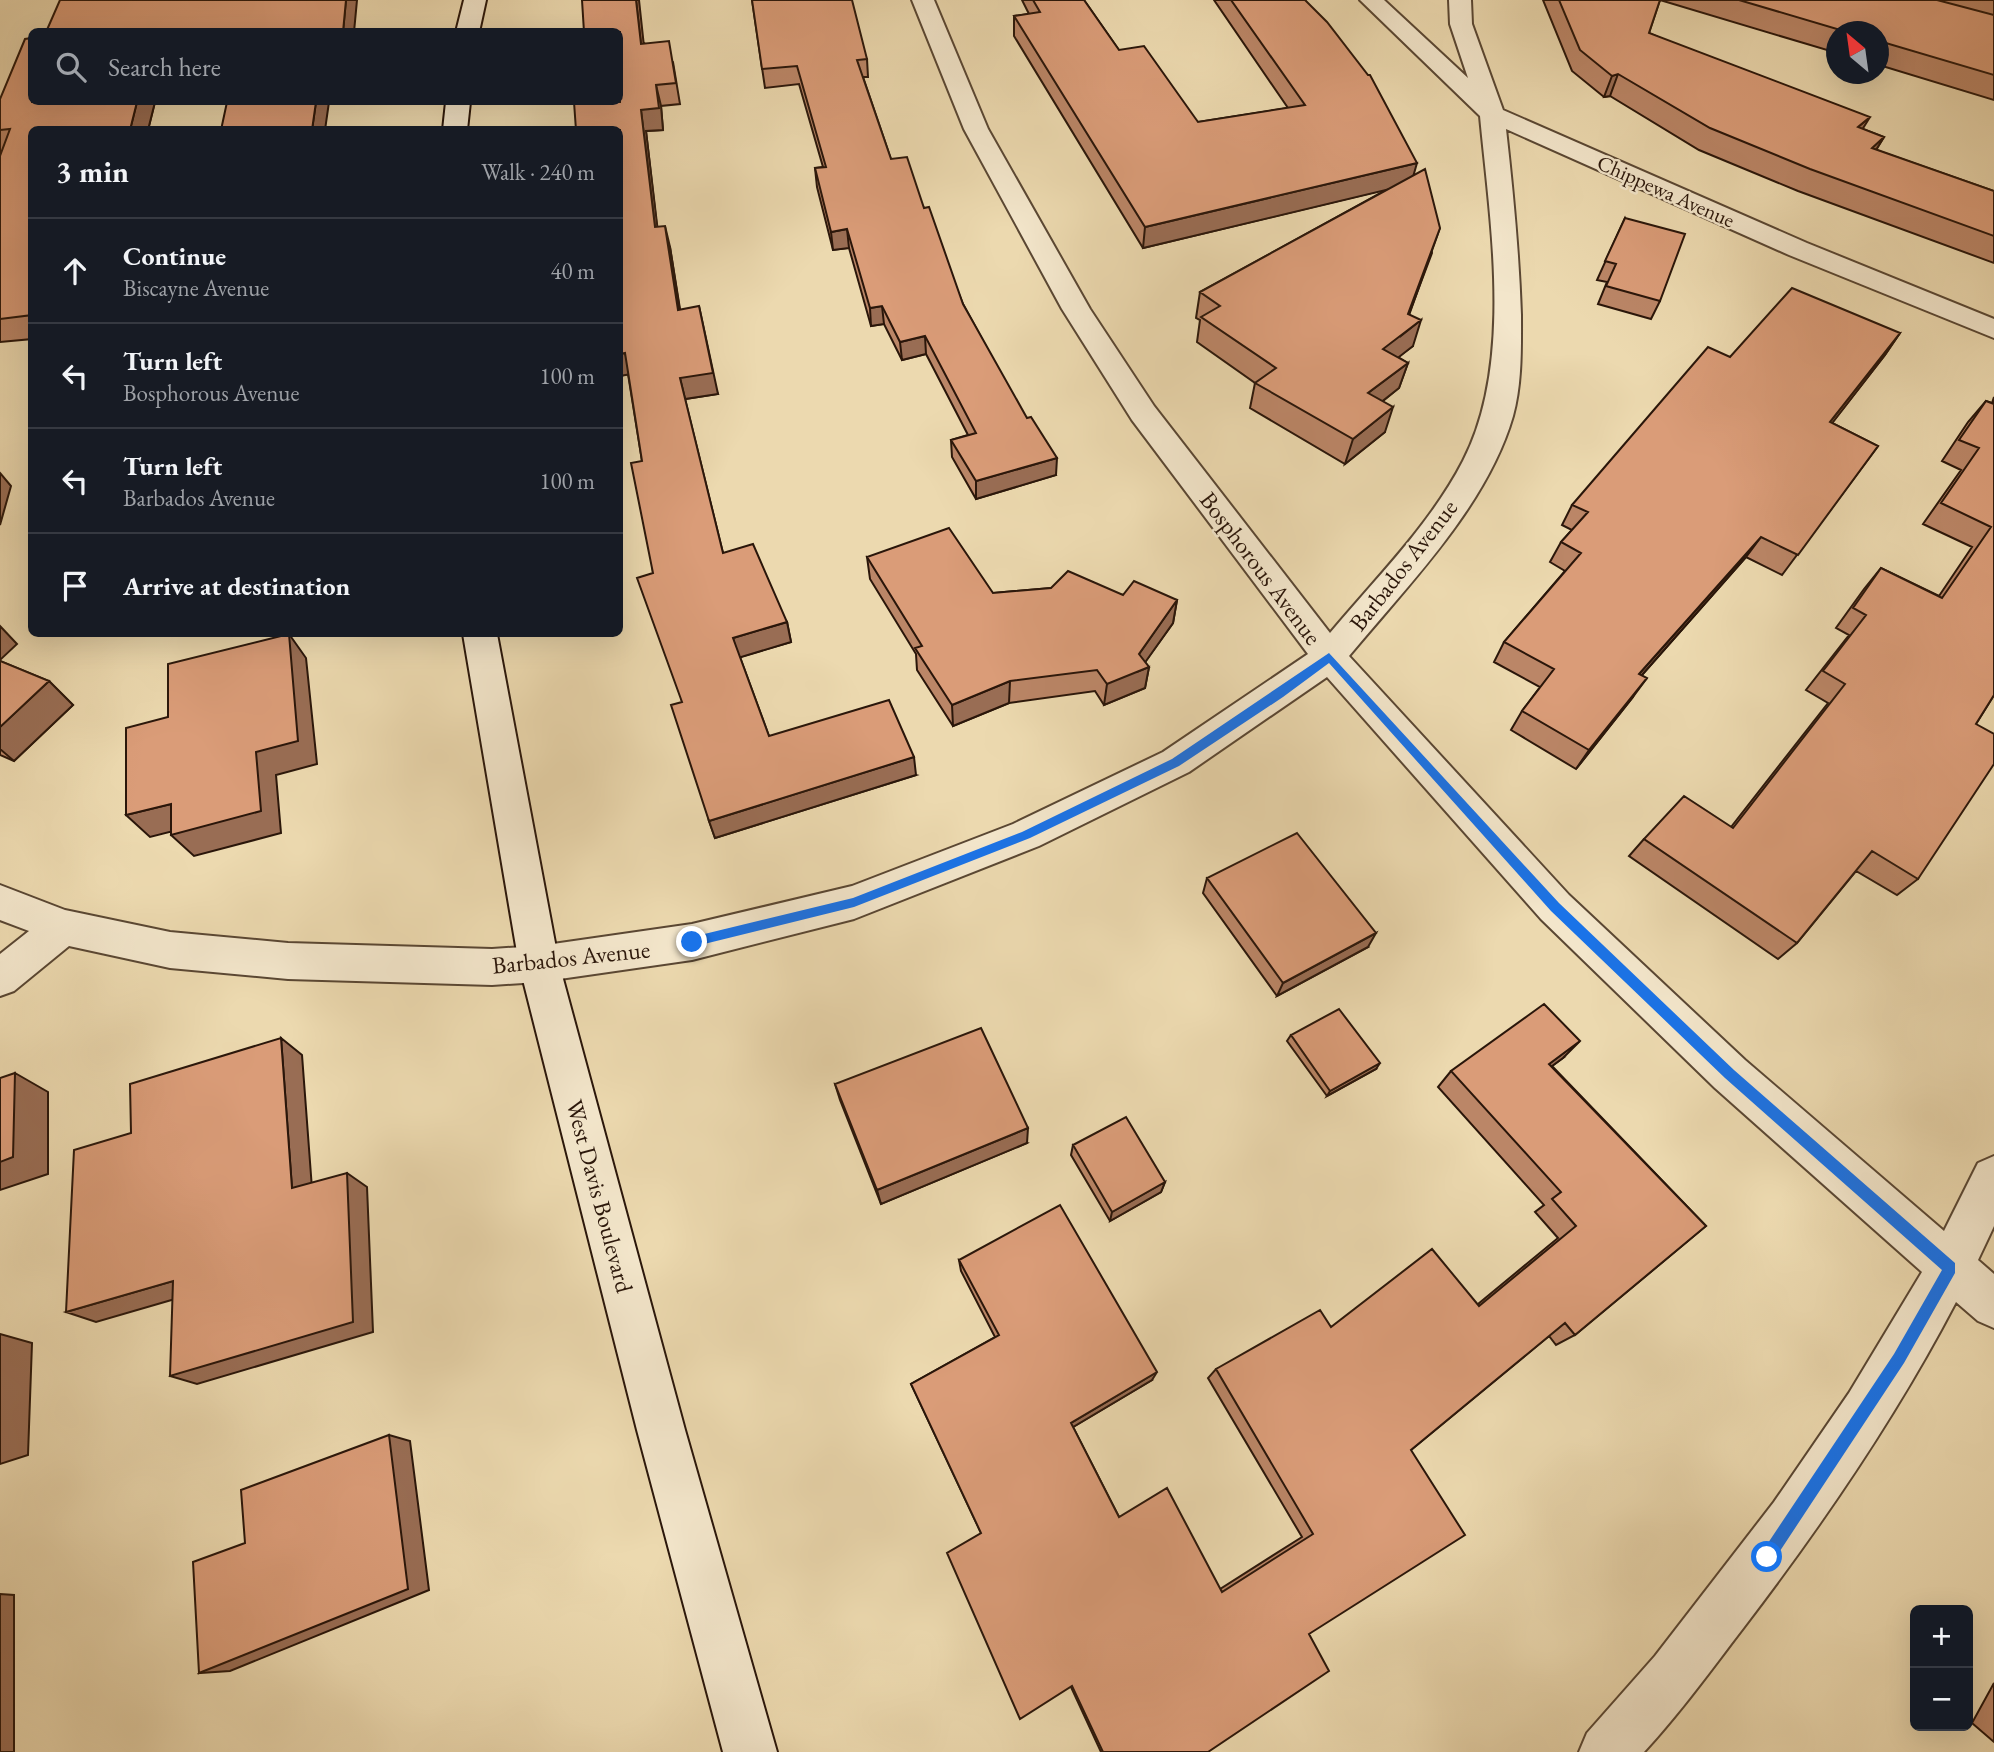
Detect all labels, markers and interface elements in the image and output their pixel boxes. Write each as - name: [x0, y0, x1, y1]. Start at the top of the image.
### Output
- north arrow: [1826, 21, 1889, 84]
- search box: [28, 28, 623, 105]
- icon: search: [52, 48, 90, 86]
- text: Search here: [108, 50, 221, 84]
- street label: Chippewa Avenue: [1593, 149, 1739, 233]
- text: 3 min: [56, 152, 129, 191]
- text: Walk · 240 m: [481, 157, 595, 187]
- text: Continue: [123, 239, 226, 273]
- icon: ahead: [56, 252, 94, 290]
- text: 40 m: [550, 256, 595, 286]
- text: Biscayne Avenue: [123, 273, 269, 303]
- text: Turn left: [123, 344, 222, 378]
- icon: left: [56, 357, 94, 395]
- text: 100 m: [539, 361, 595, 391]
- text: Bosphorous Avenue: [123, 378, 299, 408]
- text: Turn left: [123, 449, 222, 483]
- icon: left: [56, 462, 94, 500]
- text: 100 m: [539, 466, 595, 496]
- text: Barbados Avenue: [123, 483, 275, 513]
- street label: Bosphorous Avenue: [1193, 485, 1329, 651]
- street label: Barbados Avenue: [1342, 493, 1464, 637]
- icon: arrive: [56, 567, 94, 605]
- text: Arrive at destination: [123, 569, 350, 603]
- route end: [676, 926, 707, 957]
- street label: Barbados Avenue: [491, 933, 651, 981]
- street label: West Davis Boulevard: [559, 1096, 641, 1297]
- route start: [1751, 1541, 1782, 1572]
- map controls: [1910, 1605, 1973, 1731]
- button: +: [1910, 1605, 1973, 1668]
- button: −: [1910, 1668, 1973, 1731]

